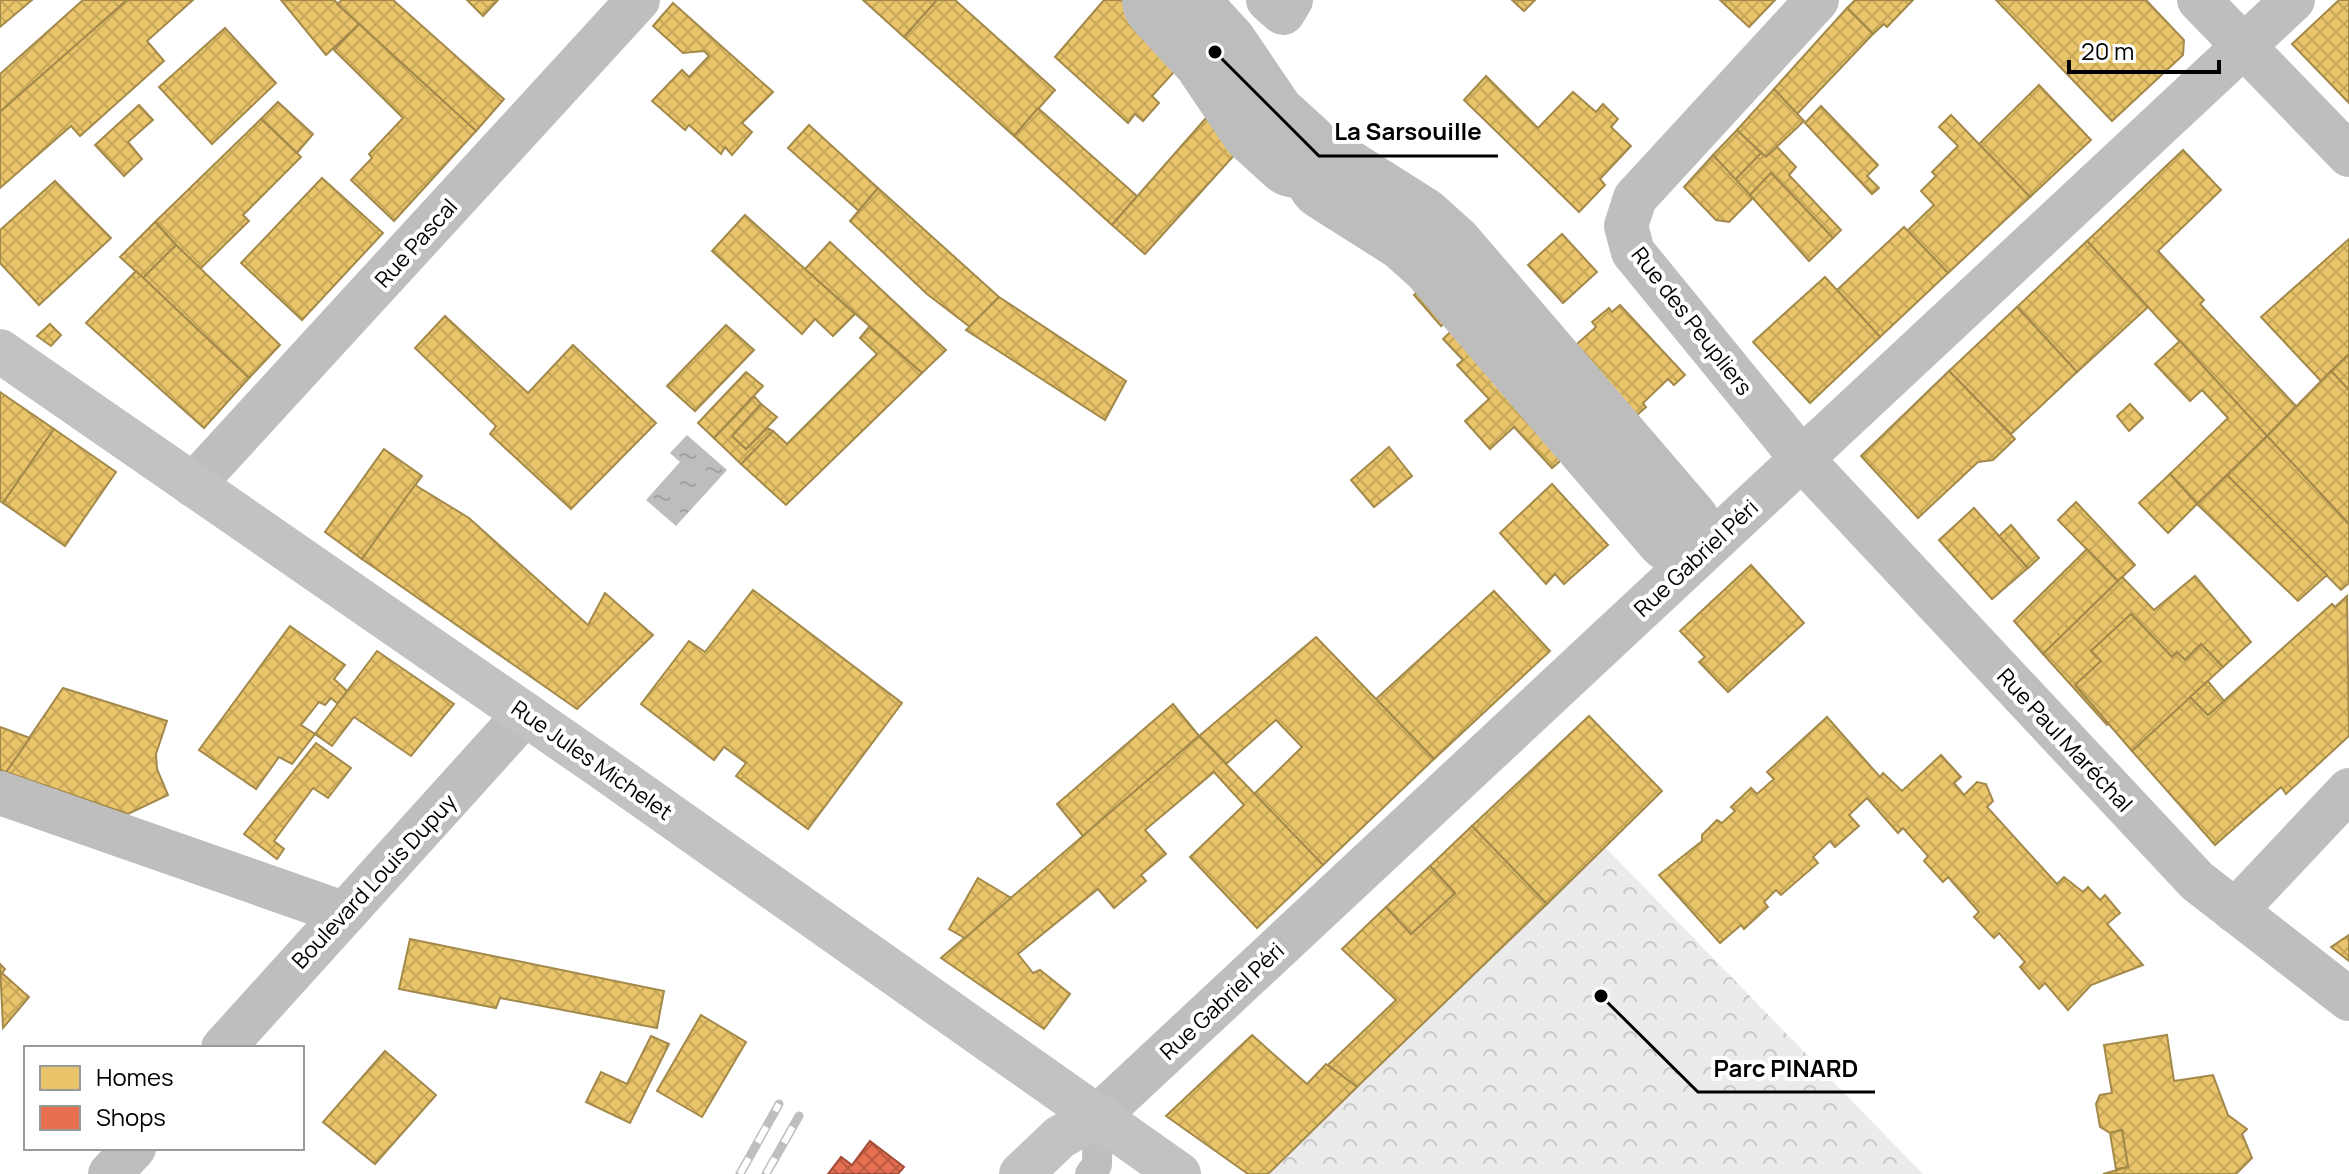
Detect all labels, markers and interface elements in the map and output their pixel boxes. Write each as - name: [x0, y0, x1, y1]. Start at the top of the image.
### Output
- scale bar: [2069, 24, 2219, 74]
- text: 20 m: [2081, 34, 2134, 67]
- callout: La Sarsouille: [1319, 108, 1498, 156]
- text: La Sarsouille: [1334, 114, 1482, 147]
- street label: Rue Pascal: [368, 192, 464, 294]
- street label: Rue des Peupliers: [1625, 241, 1759, 401]
- street label: Rue Gabriel Péri: [1627, 493, 1765, 623]
- street label: Rue Paul Maréchal: [1991, 662, 2139, 818]
- street label: Rue Jules Michelet: [506, 693, 679, 827]
- street label: Boulevard Louis Dupuy: [285, 787, 463, 975]
- street label: Rue Gabriel Péri: [1153, 936, 1291, 1066]
- callout: Parc PINARD: [1698, 1044, 1875, 1092]
- legend: [24, 1046, 304, 1150]
- text: Parc PINARD: [1714, 1051, 1858, 1084]
- text: Homes: [96, 1060, 174, 1093]
- text: Shops: [96, 1100, 166, 1133]

